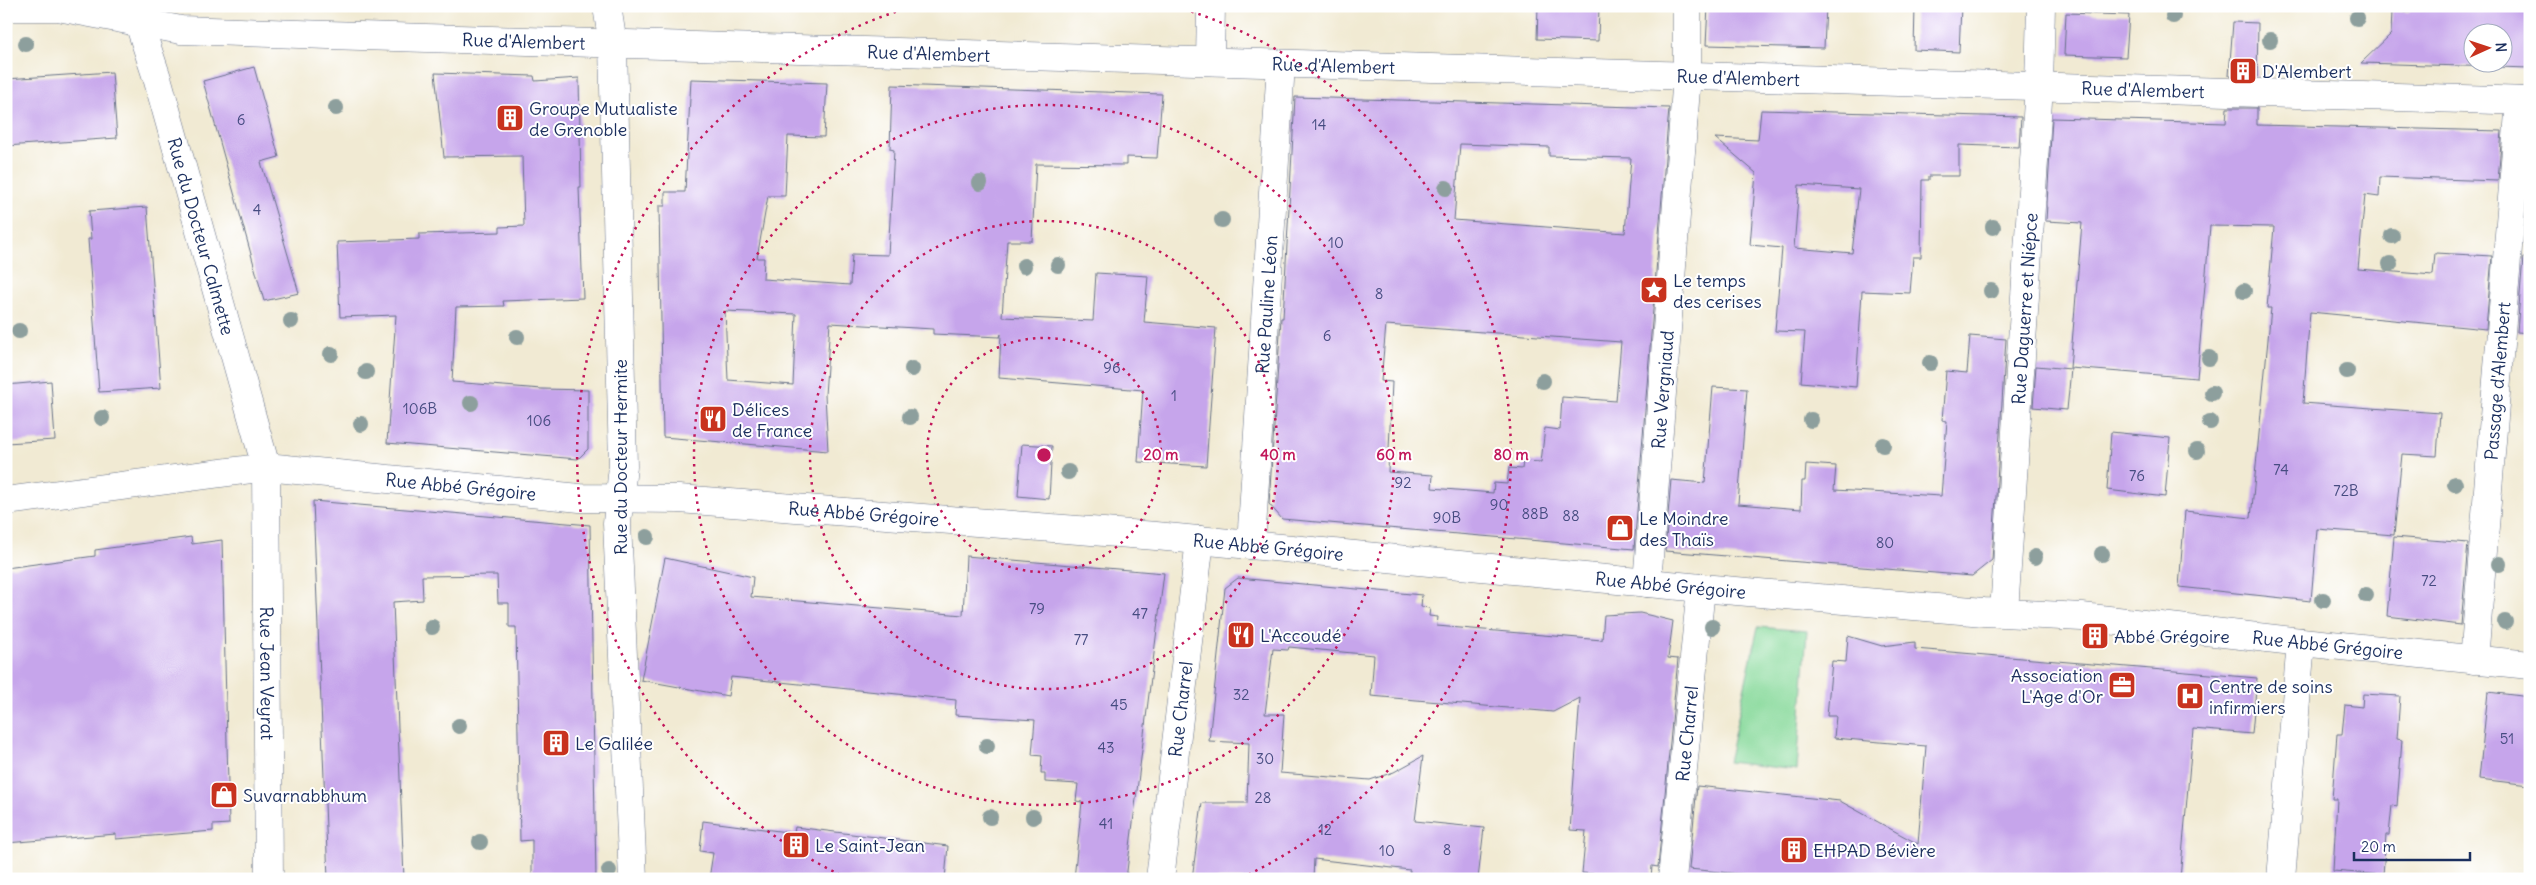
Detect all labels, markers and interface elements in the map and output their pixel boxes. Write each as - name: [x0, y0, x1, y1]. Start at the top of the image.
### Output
- north arrow: [2464, 22, 2514, 72]
- street label: Rue d'Alembert: [462, 28, 586, 54]
- street label: Rue d'Alembert: [867, 40, 991, 66]
- text: N: [2492, 42, 2510, 53]
- street label: Rue d'Alembert: [1271, 52, 1395, 78]
- building icon: D'Alembert: [2228, 56, 2258, 86]
- place label: D'Alembert: [2262, 60, 2352, 83]
- street label: Rue d'Alembert: [1676, 64, 1800, 91]
- street label: Rue d'Alembert: [2081, 76, 2205, 103]
- place label: Groupe Mutualiste de Grenoble: [529, 97, 678, 141]
- building icon: Groupe Mutualiste de Grenoble: [495, 103, 525, 133]
- house number: 6: [237, 110, 245, 129]
- house number: 14: [1312, 115, 1327, 134]
- street label: Rue du Docteur Calmette: [163, 135, 240, 338]
- house number: 4: [253, 200, 262, 219]
- street label: Rue Daguerre et Niépce: [2006, 212, 2042, 405]
- house number: 10: [1328, 233, 1344, 252]
- street label: Rue Pauline Léon: [1250, 234, 1282, 375]
- place label: Le temps des cerises: [1673, 269, 1762, 313]
- place icon: Le temps des cerises: [1639, 275, 1669, 305]
- house number: 8: [1375, 284, 1383, 303]
- street label: Passage d'Alembert: [2479, 301, 2515, 461]
- house number: 6: [1323, 326, 1331, 345]
- street label: Rue Vergniaud: [1646, 329, 1678, 450]
- house number: 96: [1103, 358, 1121, 377]
- street label: Rue du Docteur Hermite: [609, 359, 632, 555]
- house number: 1: [1171, 386, 1177, 405]
- place label: Délices de France: [732, 398, 812, 442]
- house number: 106B: [403, 399, 437, 418]
- restaurant icon: Délices de France: [698, 404, 728, 434]
- house number: 106: [527, 411, 551, 430]
- text: 20 m: [1144, 445, 1178, 464]
- text: 40 m: [1260, 445, 1296, 464]
- text: 60 m: [1376, 445, 1412, 464]
- text: 80 m: [1493, 445, 1529, 464]
- centre of rings: [1035, 446, 1053, 464]
- house number: 74: [2273, 460, 2289, 479]
- house number: 76: [2129, 466, 2145, 485]
- street label: Rue Abbé Grégoire: [384, 467, 537, 505]
- house number: 92: [1395, 473, 1411, 492]
- house number: 72B: [2333, 481, 2359, 500]
- house number: 90: [1490, 495, 1508, 514]
- street label: Rue Abbé Grégoire: [787, 496, 940, 531]
- house number: 88B: [1521, 504, 1549, 523]
- house number: 88: [1562, 506, 1580, 525]
- place label: Le Moindre des Thaïs: [1639, 507, 1728, 551]
- house number: 90B: [1433, 508, 1461, 527]
- shop icon: Le Moindre des Thaïs: [1605, 513, 1635, 543]
- street label: Rue Abbé Grégoire: [1192, 528, 1345, 565]
- house number: 80: [1876, 533, 1894, 552]
- street label: Rue Abbé Grégoire: [1594, 566, 1747, 603]
- house number: 72: [2421, 571, 2437, 590]
- house number: 79: [1029, 599, 1045, 618]
- house number: 47: [1132, 604, 1148, 623]
- street label: Rue Jean Veyrat: [256, 606, 279, 740]
- restaurant icon: L'Accoudé: [1226, 620, 1256, 650]
- building icon: Abbé Grégoire: [2080, 621, 2110, 651]
- place label: L'Accoudé: [1260, 624, 1341, 647]
- place label: Abbé Grégoire: [2114, 625, 2230, 648]
- street label: Rue Abbé Grégoire: [2251, 625, 2404, 664]
- house number: 77: [1074, 630, 1088, 649]
- street label: Rue Charrel: [1163, 660, 1197, 758]
- place label: Association L'Age d'Or: [2011, 664, 2104, 708]
- office icon: Association L'Age d'Or: [2107, 670, 2137, 700]
- place label: Centre de soins infirmiers: [2209, 675, 2333, 719]
- hospital icon: Centre de soins infirmiers: [2175, 681, 2205, 711]
- house number: 32: [1233, 685, 1249, 704]
- street label: Rue Charrel: [1670, 685, 1703, 783]
- house number: 45: [1110, 695, 1128, 714]
- building icon: Le Galilée: [541, 728, 571, 758]
- house number: 51: [2500, 729, 2514, 748]
- place label: Le Galilée: [575, 732, 653, 755]
- house number: 43: [1097, 738, 1115, 757]
- house number: 30: [1256, 749, 1274, 768]
- shop icon: Suvarnabbhum: [209, 780, 239, 810]
- place label: Suvarnabbhum: [243, 784, 367, 807]
- house number: 28: [1255, 788, 1271, 807]
- house number: 41: [1099, 814, 1113, 833]
- house number: 12: [1318, 820, 1332, 839]
- building icon: Le Saint-Jean: [781, 830, 811, 860]
- scale bar: [2354, 830, 2470, 862]
- place label: Le Saint-Jean: [815, 834, 925, 857]
- building icon: EHPAD Bévière: [1779, 835, 1809, 865]
- text: 20 m: [2361, 837, 2396, 856]
- place label: EHPAD Bévière: [1813, 839, 1936, 862]
- house number: 8: [1443, 840, 1451, 859]
- house number: 10: [1379, 841, 1395, 860]

